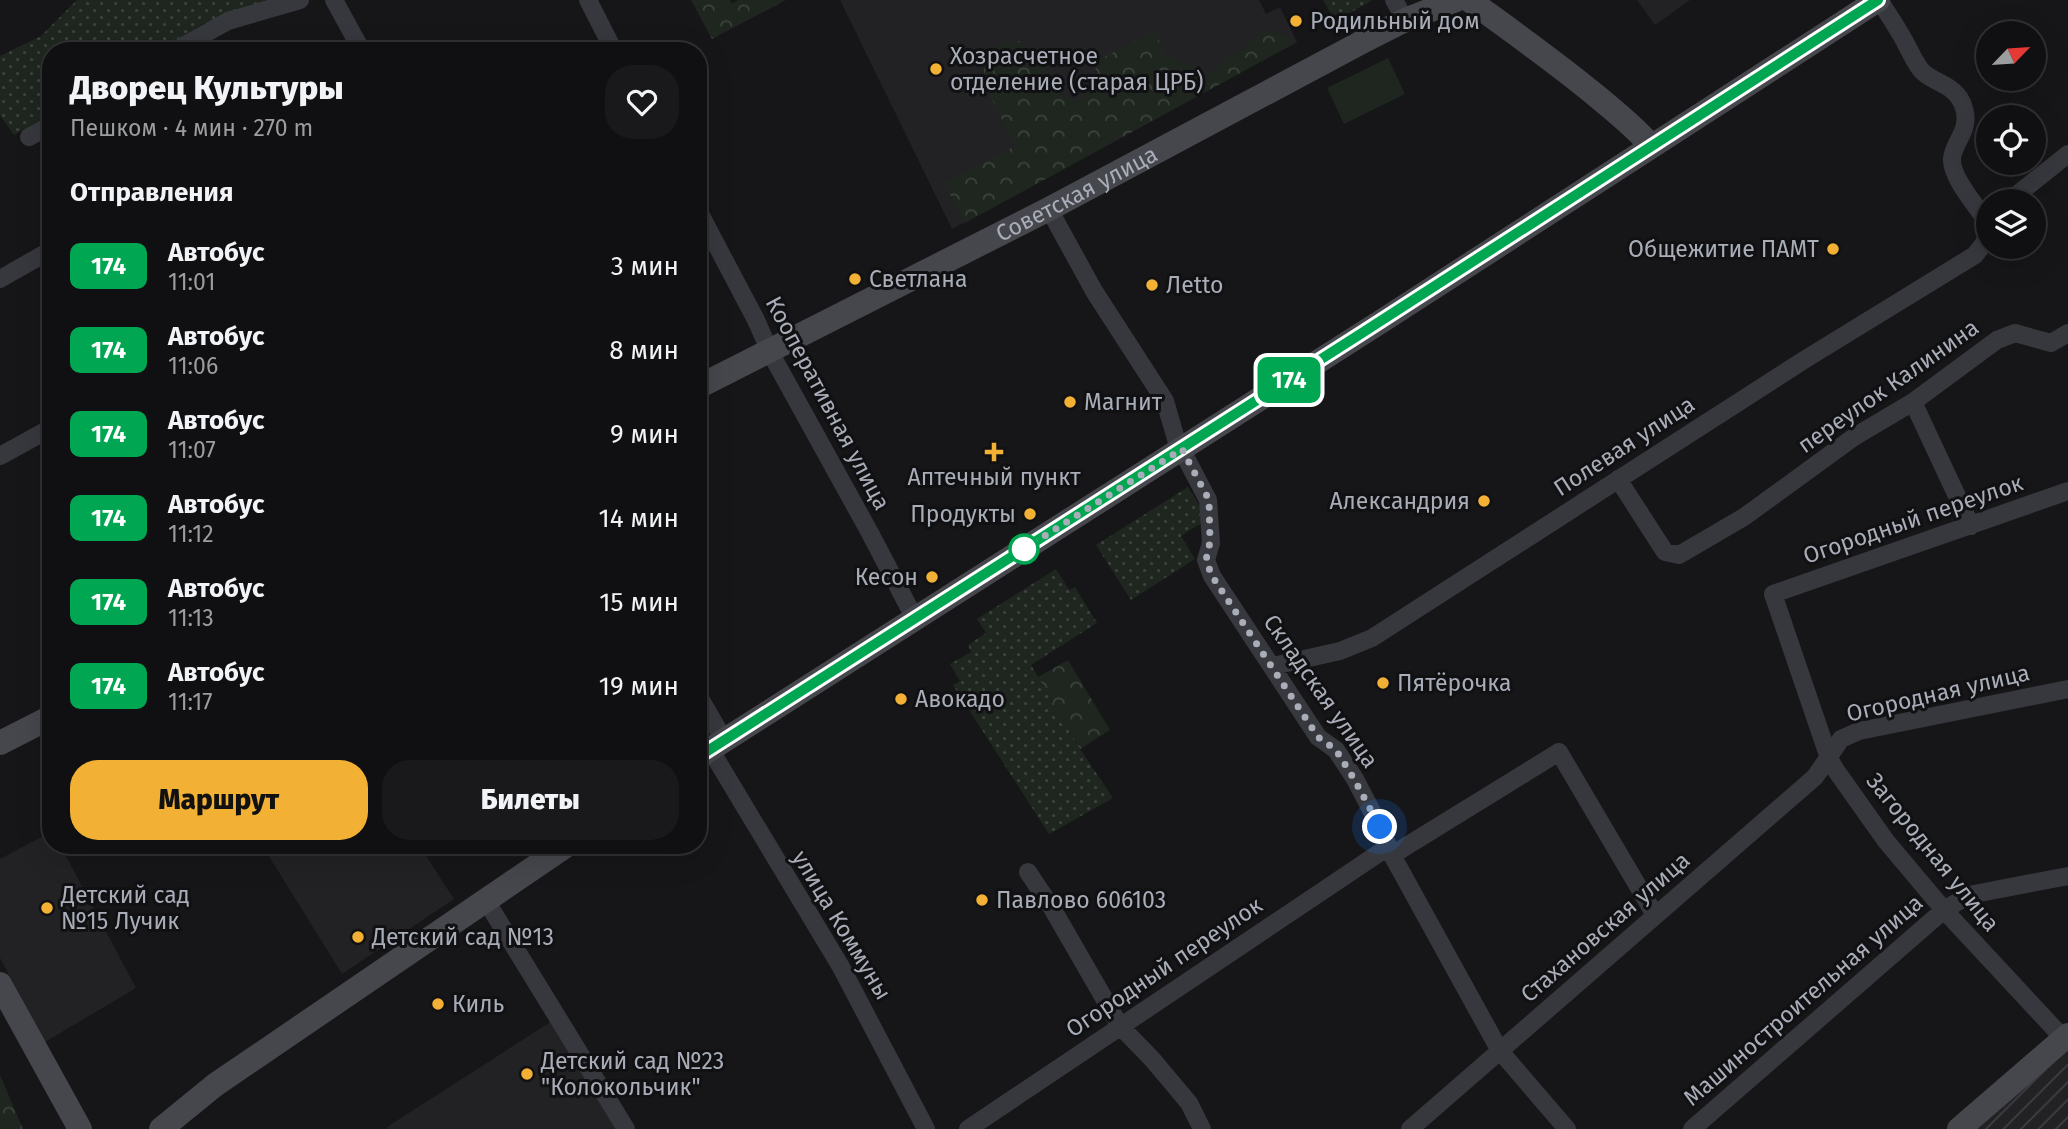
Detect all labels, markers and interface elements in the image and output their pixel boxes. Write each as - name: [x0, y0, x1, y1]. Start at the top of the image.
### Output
- place label: Родильный дом: [1310, 7, 1480, 35]
- marker: Родильный дом: [1288, 13, 1304, 29]
- north arrow: [1976, 21, 2046, 91]
- map controls: [1976, 21, 2046, 259]
- place label: Хозрасчетное отделение (старая ЦРБ): [950, 42, 1204, 96]
- marker: Хозрасчетное отделение (старая ЦРБ): [928, 61, 944, 77]
- button: heart: [605, 65, 679, 139]
- text: Дворец Культуры: [70, 68, 344, 108]
- button: locate: [1976, 105, 2046, 175]
- text: Пешком · 4 мин · 270 m: [70, 114, 313, 142]
- street label: Советская улица: [991, 140, 1162, 248]
- text: Отправления: [70, 177, 233, 208]
- button: layers: [1976, 189, 2046, 259]
- place label: Общежитие ПАМТ: [1628, 235, 1819, 263]
- text: Автобус: [168, 237, 265, 268]
- marker: Общежитие ПАМТ: [1825, 241, 1841, 257]
- text: 3 мин: [611, 251, 679, 282]
- text: 174: [91, 252, 126, 280]
- place label: Светлана: [869, 265, 968, 293]
- text: 11:01: [168, 268, 215, 296]
- marker: Светлана: [847, 271, 863, 287]
- place label: Леtto: [1166, 271, 1223, 299]
- marker: Леtto: [1144, 277, 1160, 293]
- street label: Кооперативная улица: [760, 291, 896, 515]
- street label: переулок Калинина: [1792, 313, 1984, 459]
- text: Автобус: [168, 321, 265, 352]
- text: 8 мин: [609, 335, 679, 366]
- text: 174: [91, 336, 126, 364]
- text: 11:06: [168, 352, 218, 380]
- line badge: 174: [1249, 357, 1329, 403]
- text: 174: [1272, 366, 1306, 394]
- place label: Магнит: [1084, 388, 1163, 416]
- street label: Полевая улица: [1548, 390, 1700, 502]
- marker: Магнит: [1062, 394, 1078, 410]
- text: Автобус: [168, 405, 265, 436]
- text: 9 мин: [610, 419, 679, 450]
- text: 174: [91, 420, 126, 448]
- text: 11:07: [168, 436, 216, 464]
- marker: Аптечный пункт: [986, 444, 1002, 460]
- place label: Аптечный пункт: [907, 463, 1081, 491]
- street label: Огородный переулок: [1799, 468, 2027, 570]
- place label: Александрия: [1329, 487, 1470, 515]
- text: Автобус: [168, 489, 265, 520]
- marker: Александрия: [1476, 493, 1492, 509]
- place label: Продукты: [910, 500, 1016, 528]
- text: 14 мин: [599, 503, 679, 534]
- text: 174: [91, 504, 126, 532]
- marker: Продукты: [1022, 506, 1038, 522]
- text: 11:12: [168, 520, 214, 548]
- unlabelled marker: [1009, 534, 1039, 564]
- place label: Кесон: [855, 563, 918, 591]
- marker: Кесон: [924, 569, 940, 585]
- text: Автобус: [168, 573, 265, 604]
- text: 15 мин: [599, 587, 679, 618]
- text: 174: [91, 588, 126, 616]
- text: 11:13: [168, 604, 214, 632]
- street label: Складская улица: [1258, 609, 1384, 773]
- text: Автобус: [168, 657, 265, 688]
- street label: Огородная улица: [1844, 658, 2032, 728]
- place label: Пятёрочка: [1397, 669, 1511, 697]
- text: 19 мин: [599, 671, 679, 702]
- text: 174: [91, 672, 126, 700]
- marker: Пятёрочка: [1375, 675, 1391, 691]
- place label: Авокадо: [915, 685, 1005, 713]
- text: 11:17: [168, 688, 212, 716]
- marker: Авокадо: [893, 691, 909, 707]
- button: Маршрут: [70, 760, 368, 840]
- button: Билеты: [382, 760, 679, 840]
- street label: Загородная улица: [1860, 767, 2006, 937]
- your location: [1362, 809, 1397, 844]
- street label: улица Коммуны: [786, 845, 898, 1005]
- street label: Стахановская улица: [1515, 846, 1695, 1008]
- place label: Детский сад №15 Лучик: [60, 881, 190, 935]
- place label: Павлово 606103: [996, 886, 1166, 914]
- street label: Машиностроительная улица: [1678, 888, 1928, 1112]
- street label: Огородный переулок: [1061, 891, 1267, 1043]
- marker: Павлово 606103: [974, 892, 990, 908]
- marker: Детский сад №15 Лучик: [39, 900, 55, 916]
- place label: Детский сад №13: [371, 923, 554, 951]
- marker: Детский сад №13: [350, 929, 366, 945]
- place label: Киль: [452, 990, 505, 1018]
- marker: Киль: [430, 996, 446, 1012]
- place label: Детский сад №23 "Колокольчик": [540, 1047, 724, 1101]
- marker: Детский сад №23 "Колокольчик": [519, 1066, 535, 1082]

